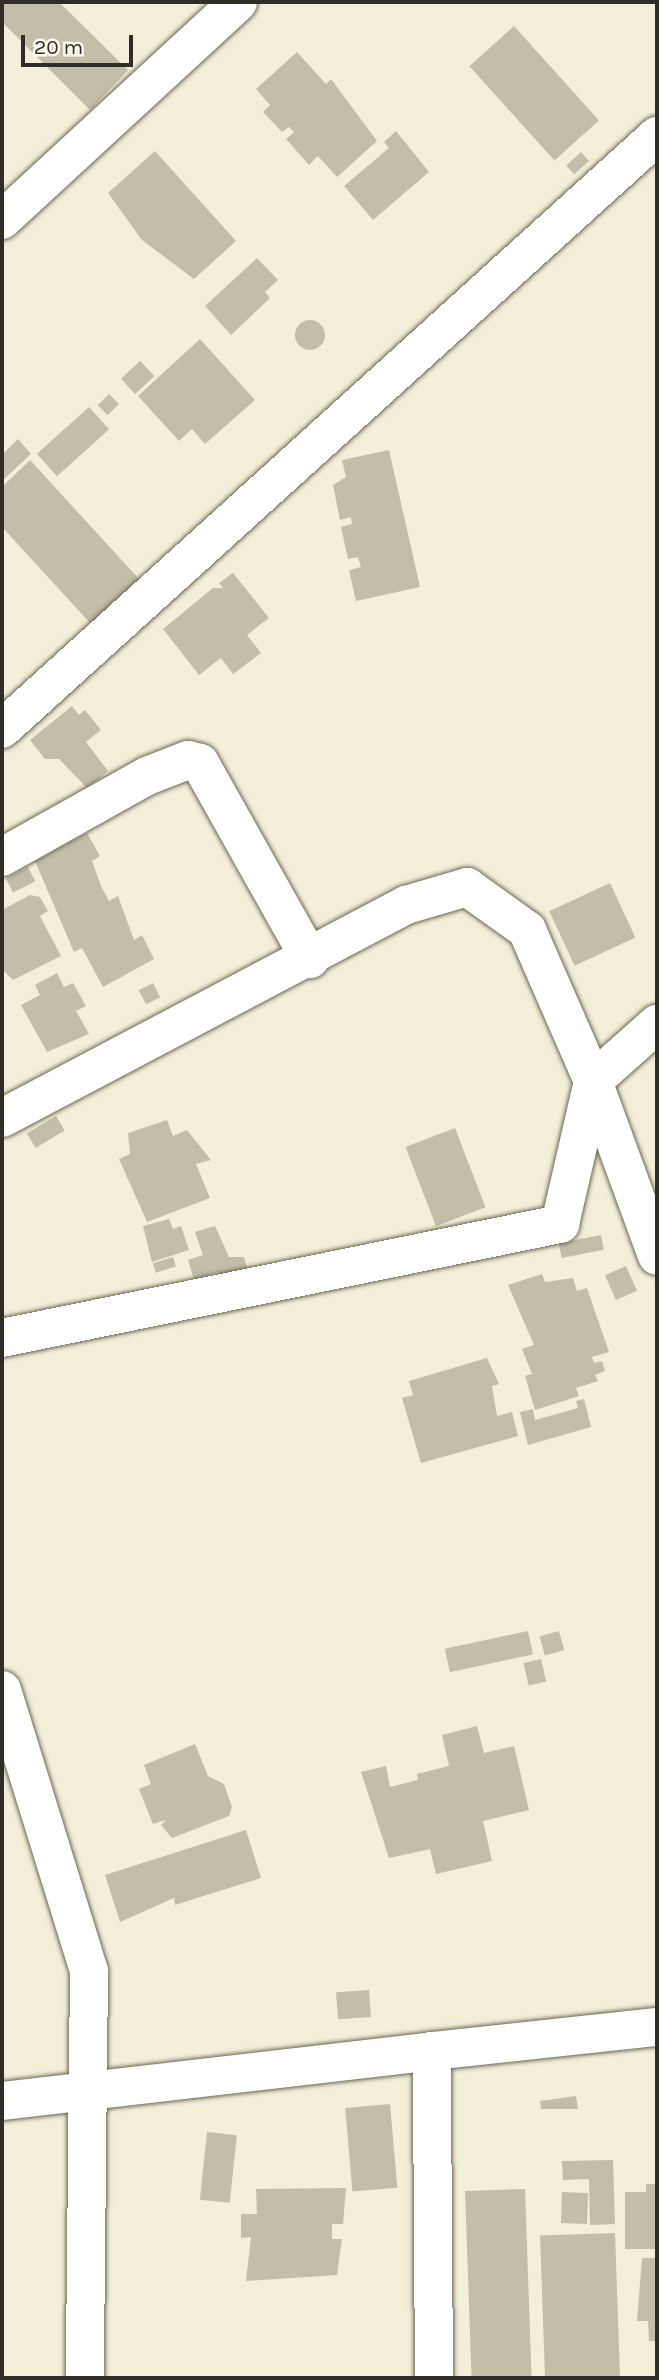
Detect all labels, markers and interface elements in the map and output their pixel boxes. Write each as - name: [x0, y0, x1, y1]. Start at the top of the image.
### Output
- scale bar: [24, 21, 136, 65]
- text: 20 m: [34, 35, 83, 59]

